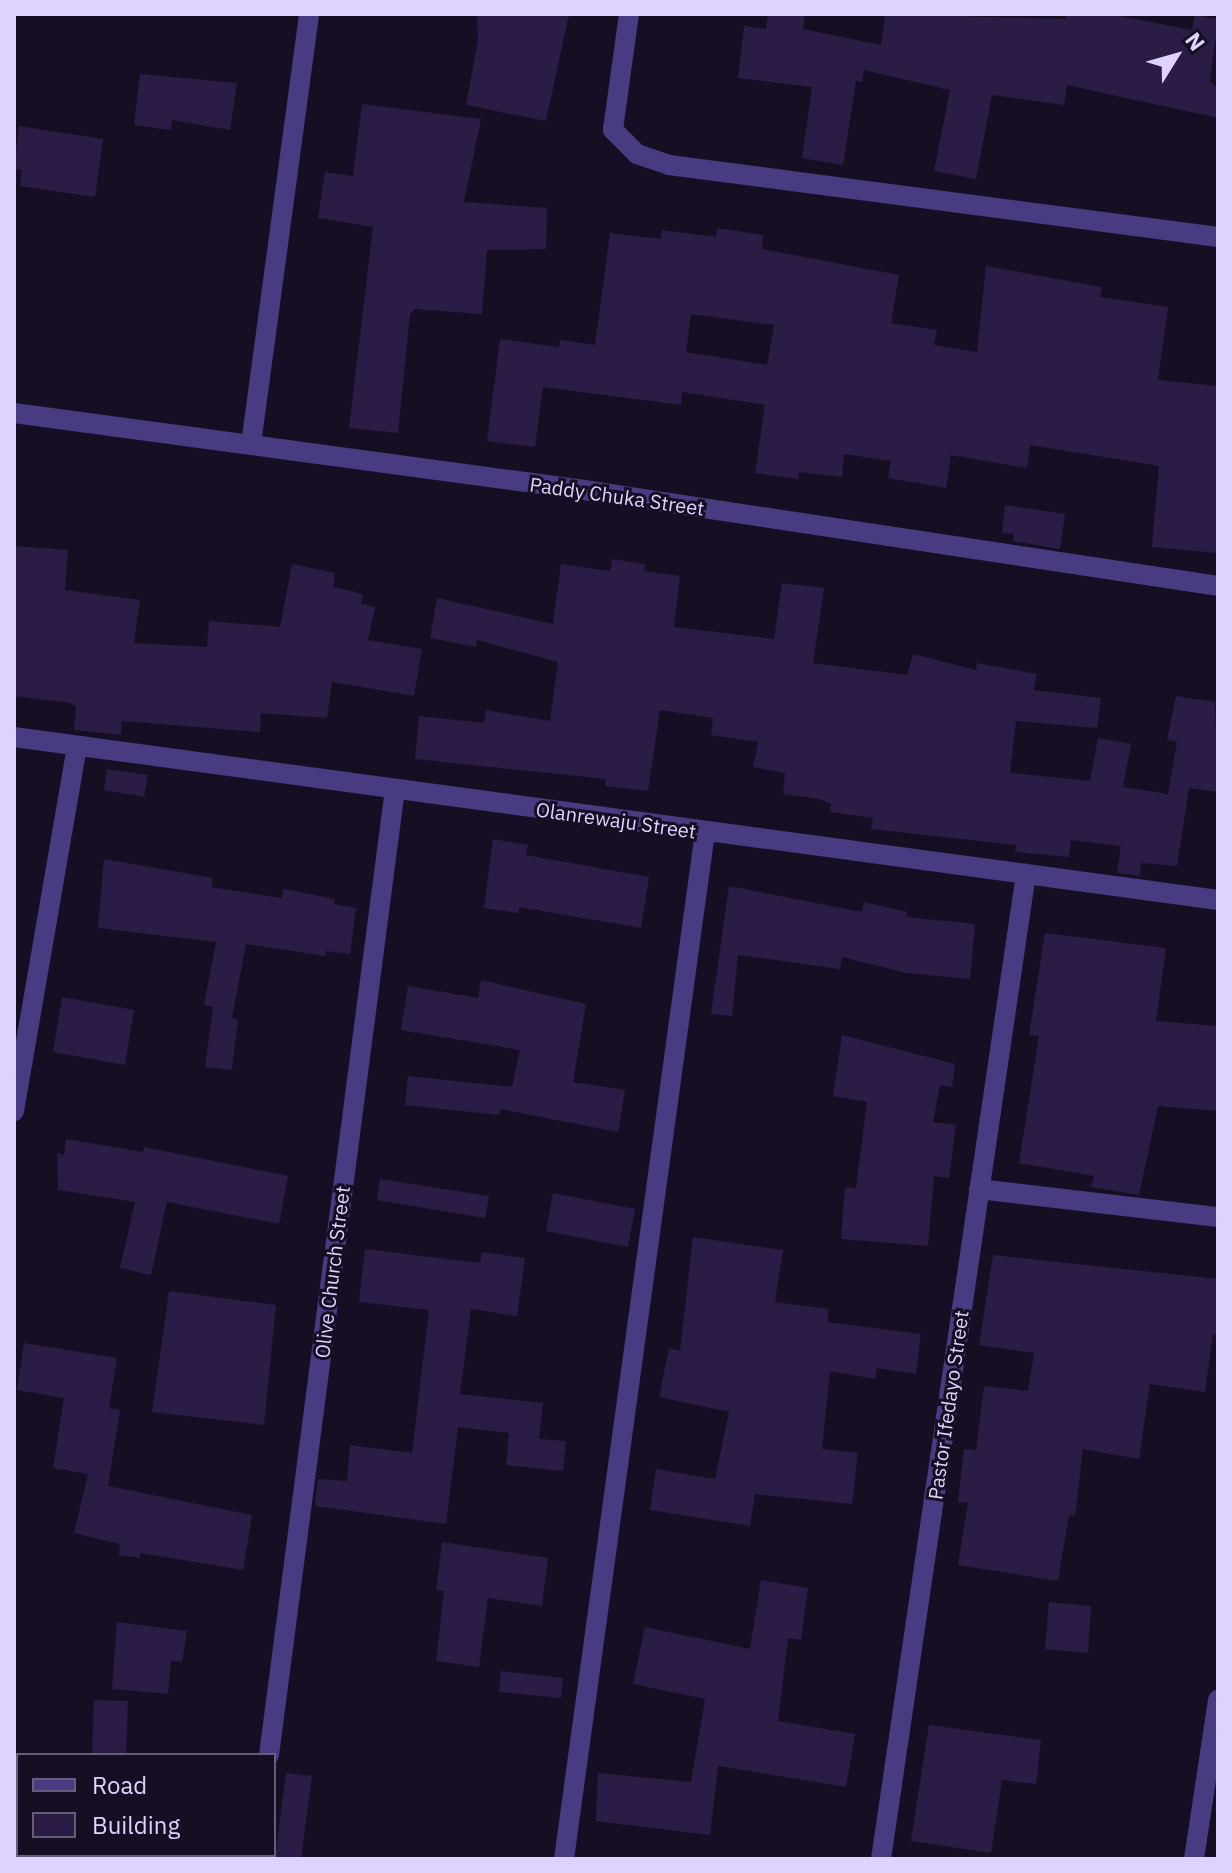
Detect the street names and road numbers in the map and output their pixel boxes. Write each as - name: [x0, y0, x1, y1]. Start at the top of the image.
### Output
- street label: Paddy Chuka Street: [528, 472, 706, 520]
- street label: Olanrewaju Street: [534, 797, 698, 843]
- street label: Olive Church Street: [310, 1185, 354, 1359]
- street label: Pastor Ifedayo Street: [923, 1309, 973, 1501]

